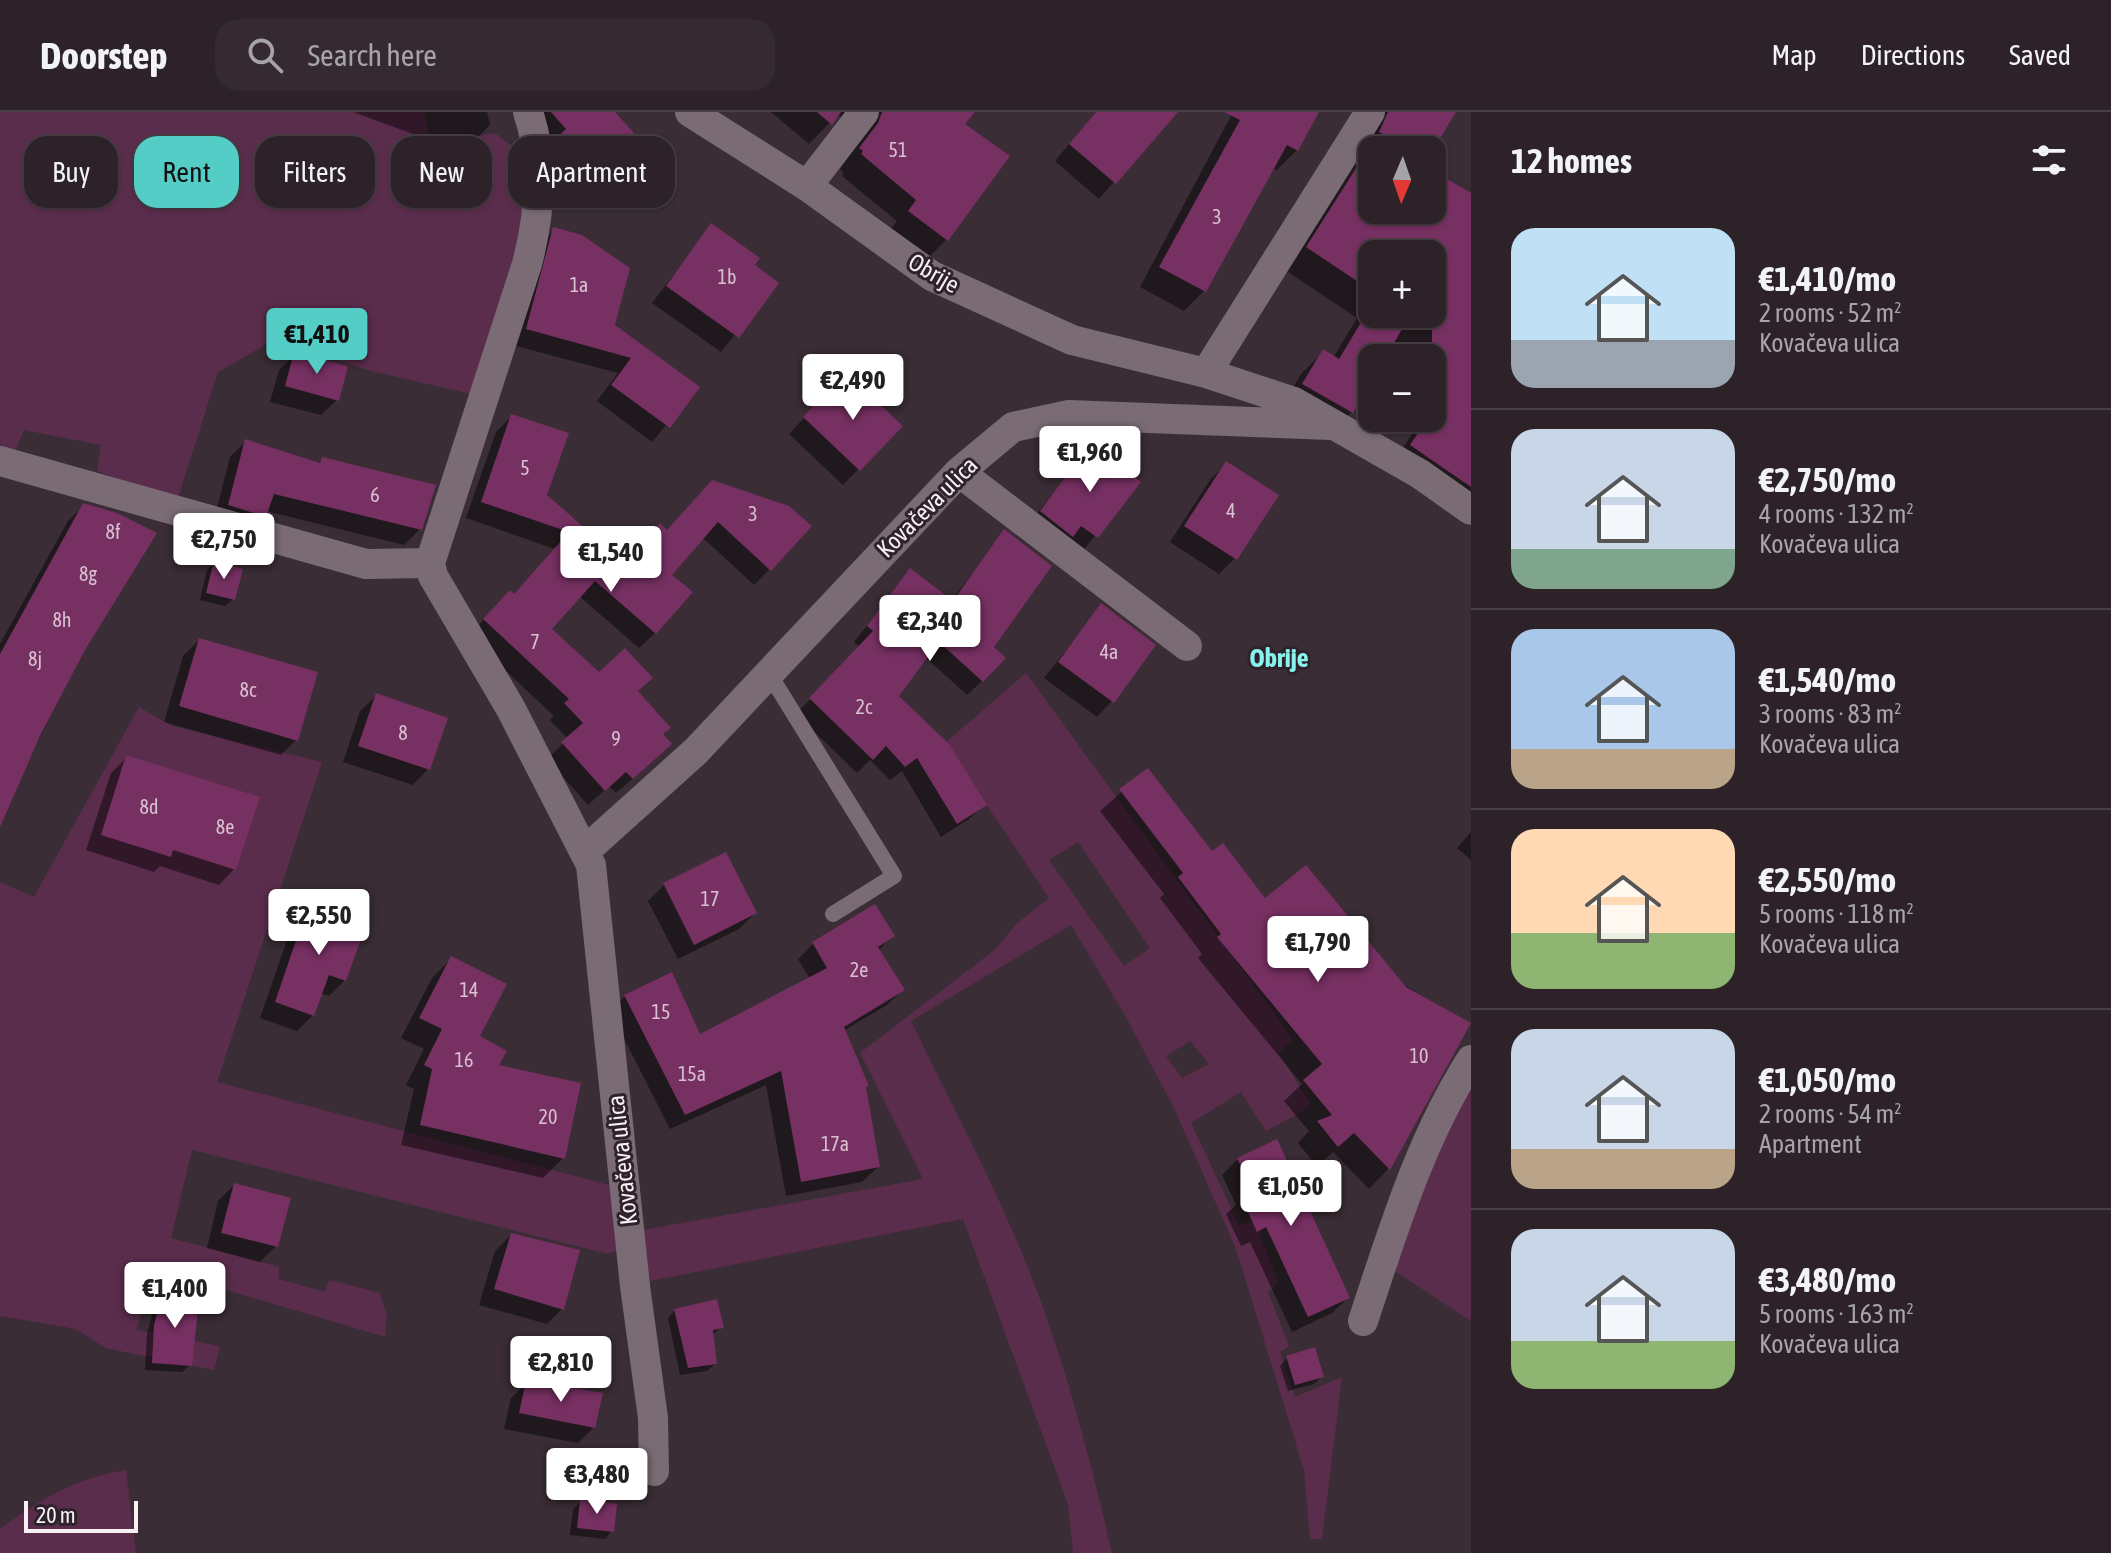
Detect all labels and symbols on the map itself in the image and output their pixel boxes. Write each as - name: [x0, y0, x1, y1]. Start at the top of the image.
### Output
- north arrow: [1358, 136, 1446, 224]
- house number: 51: [889, 138, 907, 161]
- house number: 3: [1212, 205, 1222, 228]
- street label: Obrije: [904, 248, 964, 298]
- house number: 1b: [718, 265, 736, 288]
- house number: 1a: [570, 273, 588, 296]
- pin: €1,410: [252, 308, 382, 376]
- pin: €2,490: [788, 354, 918, 422]
- pin: €1,960: [1025, 426, 1155, 494]
- street label: Kovačeva ulica: [871, 451, 983, 563]
- house number: 5: [520, 456, 530, 479]
- house number: 6: [370, 483, 380, 506]
- house number: 4: [1226, 499, 1236, 522]
- house number: 3: [748, 502, 758, 525]
- pin: €2,750: [159, 513, 289, 581]
- house number: 8f: [106, 520, 121, 543]
- pin: €1,540: [546, 526, 676, 594]
- house number: 8g: [79, 562, 97, 585]
- pin: €2,340: [865, 595, 995, 663]
- house number: 8h: [52, 608, 72, 631]
- house number: 7: [530, 630, 540, 653]
- house number: 4a: [1100, 640, 1118, 663]
- district label: Obrije: [1250, 643, 1309, 673]
- house number: 8j: [28, 647, 42, 670]
- house number: 8c: [240, 678, 257, 701]
- house number: 2c: [856, 695, 873, 718]
- house number: 8: [398, 721, 408, 744]
- house number: 9: [611, 727, 621, 750]
- house number: 8d: [140, 795, 158, 818]
- house number: 8e: [216, 815, 234, 838]
- house number: 17: [701, 887, 719, 910]
- pin: €2,550: [254, 889, 384, 957]
- pin: €1,790: [1253, 916, 1383, 984]
- house number: 2e: [850, 958, 868, 981]
- house number: 14: [460, 978, 478, 1001]
- house number: 15: [652, 1000, 670, 1023]
- house number: 10: [1410, 1044, 1428, 1067]
- house number: 16: [455, 1048, 473, 1071]
- house number: 15a: [678, 1062, 706, 1085]
- street label: Kovačeva ulica: [602, 1094, 642, 1226]
- house number: 20: [539, 1105, 557, 1128]
- house number: 17a: [821, 1132, 849, 1155]
- pin: €1,050: [1226, 1160, 1356, 1228]
- pin: €1,400: [110, 1262, 240, 1330]
- pin: €2,810: [496, 1336, 626, 1404]
- pin: €3,480: [532, 1448, 662, 1516]
- scale bar: [24, 1497, 138, 1533]

